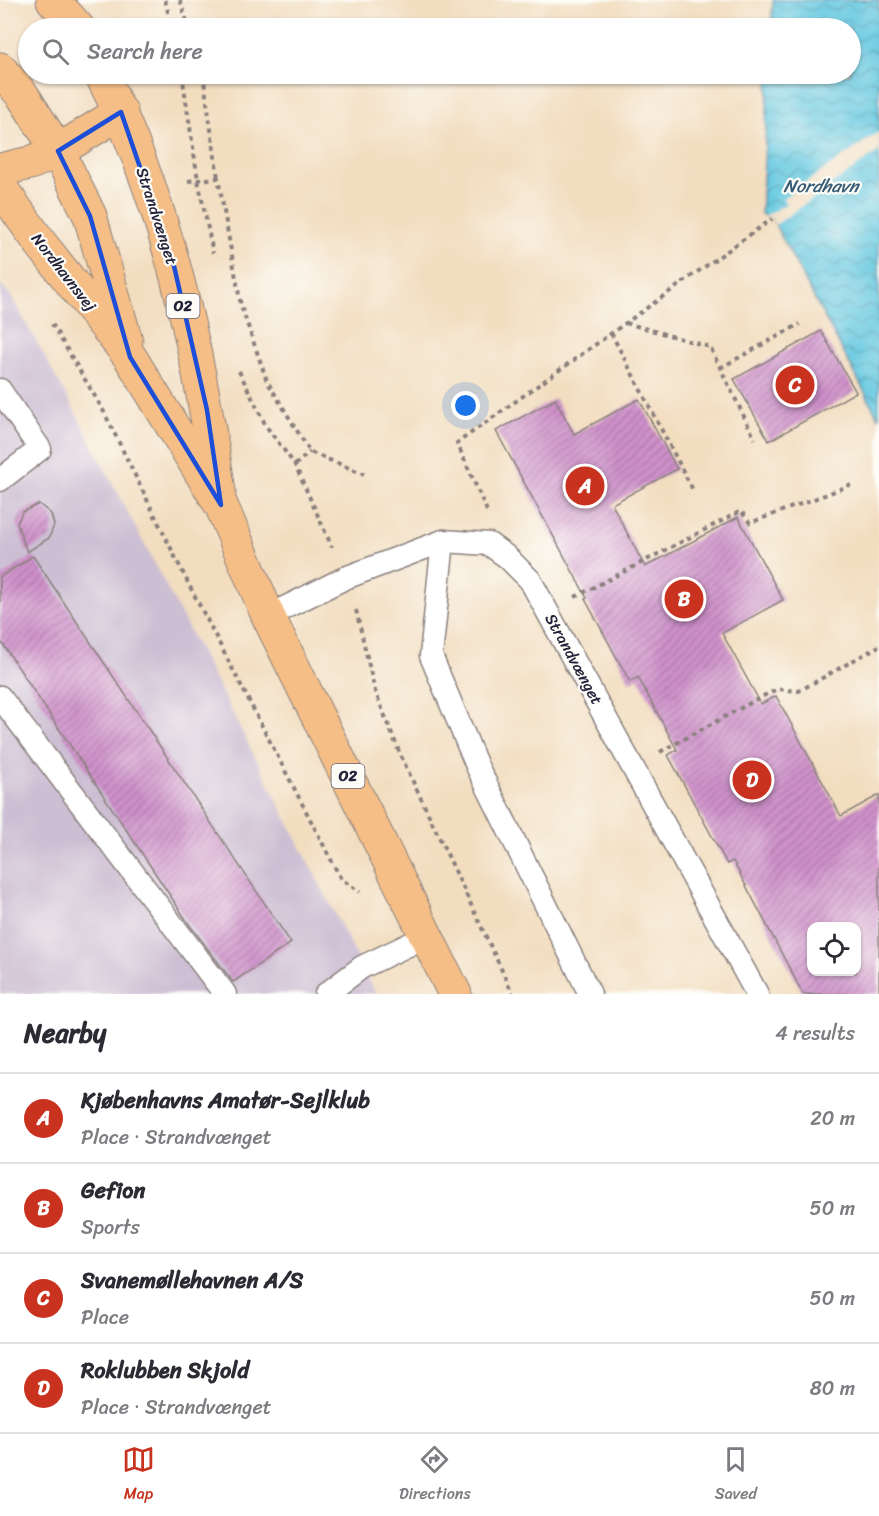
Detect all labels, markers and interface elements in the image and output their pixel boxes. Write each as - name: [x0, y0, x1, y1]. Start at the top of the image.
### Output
- search box: [18, 18, 861, 84]
- text: Search here: [87, 32, 203, 71]
- icon: search: [39, 35, 72, 68]
- street label: Strandvænget: [128, 163, 186, 269]
- water label: Nordhavn: [783, 170, 861, 202]
- street label: Nordhavnsvej: [24, 226, 105, 318]
- road number: O2: [166, 294, 200, 318]
- pin: C: [776, 362, 814, 408]
- your location: [451, 391, 480, 420]
- pin: A: [566, 464, 604, 508]
- pin: B: [664, 576, 704, 622]
- street label: Strandvænget: [537, 608, 611, 710]
- pin: D: [732, 758, 771, 802]
- road number: O2: [332, 764, 364, 788]
- map controls: [807, 922, 861, 976]
- button: locate: [807, 922, 861, 976]
- text: Nearby: [24, 1010, 106, 1056]
- text: 4 results: [775, 1016, 855, 1051]
- text: Kjøbenhavns Amatør-Sejlklub: [81, 1081, 370, 1120]
- text: A: [37, 1101, 50, 1136]
- text: 20 m: [810, 1101, 855, 1136]
- text: Place · Strandvænget: [81, 1120, 271, 1155]
- text: Gefion: [81, 1171, 145, 1210]
- text: B: [37, 1191, 50, 1226]
- text: 50 m: [810, 1191, 855, 1226]
- text: Sports: [81, 1210, 140, 1245]
- text: Svanemøllehavnen A/S: [81, 1261, 303, 1300]
- text: C: [37, 1281, 50, 1316]
- text: 50 m: [810, 1281, 855, 1316]
- text: Place: [81, 1300, 129, 1335]
- text: Roklubben Skjold: [81, 1351, 249, 1390]
- text: D: [38, 1371, 49, 1406]
- text: 80 m: [810, 1371, 855, 1406]
- text: Place · Strandvænget: [81, 1390, 271, 1425]
- tab: Map: [122, 1443, 155, 1508]
- tab: Directions: [399, 1443, 471, 1508]
- tab: Saved: [715, 1443, 757, 1508]

